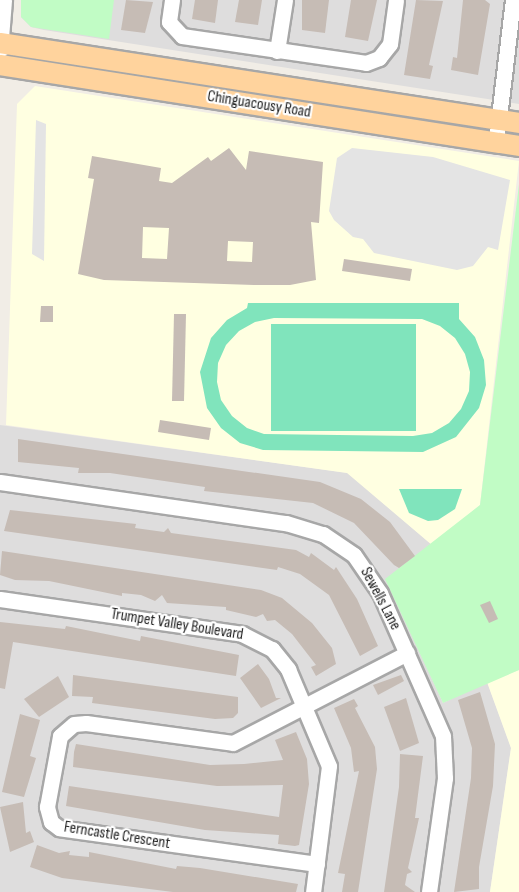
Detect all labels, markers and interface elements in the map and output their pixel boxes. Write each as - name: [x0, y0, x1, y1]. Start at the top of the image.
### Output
- street label: Chinguacousy Road: [206, 87, 312, 123]
- street label: Sewells Lane: [356, 564, 404, 634]
- street label: Trumpet Valley Boulevard: [109, 605, 245, 645]
- street label: Ferncastle Crescent: [62, 818, 172, 854]

